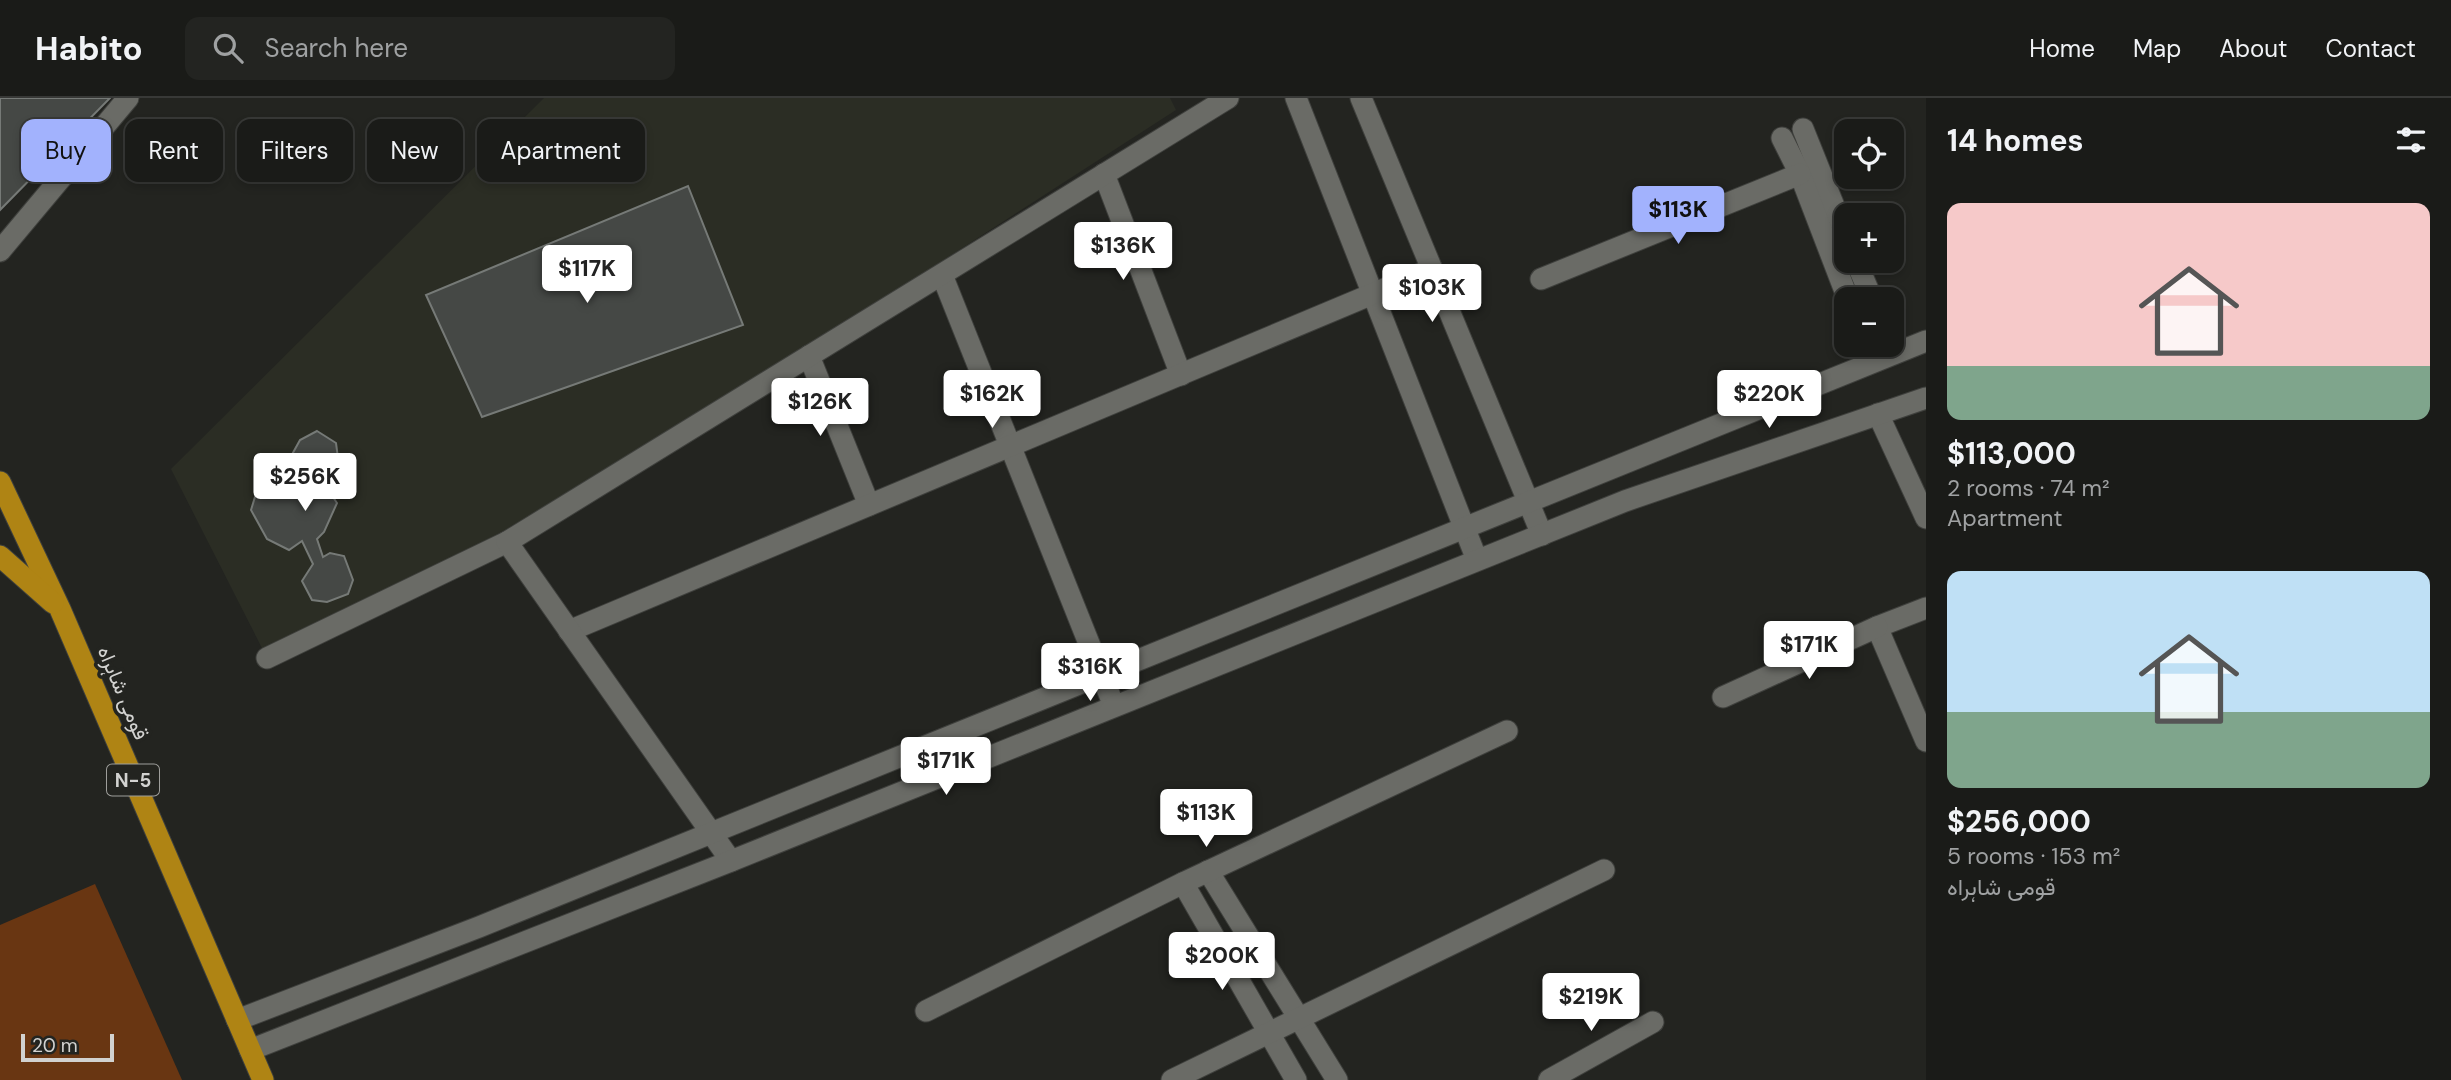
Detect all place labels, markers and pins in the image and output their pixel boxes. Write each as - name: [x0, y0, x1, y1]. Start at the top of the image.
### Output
- pin: $113K: [1629, 186, 1727, 246]
- pin: $136K: [1074, 222, 1172, 282]
- pin: $117K: [538, 246, 636, 305]
- pin: $103K: [1383, 264, 1481, 324]
- pin: $162K: [943, 370, 1041, 430]
- pin: $220K: [1720, 370, 1818, 430]
- pin: $126K: [771, 378, 869, 438]
- pin: $256K: [256, 454, 354, 513]
- pin: $171K: [1760, 622, 1858, 681]
- pin: $316K: [1041, 644, 1139, 703]
- pin: $171K: [897, 738, 995, 797]
- pin: $113K: [1157, 790, 1255, 849]
- pin: $200K: [1173, 932, 1271, 992]
- pin: $219K: [1542, 974, 1640, 1033]

